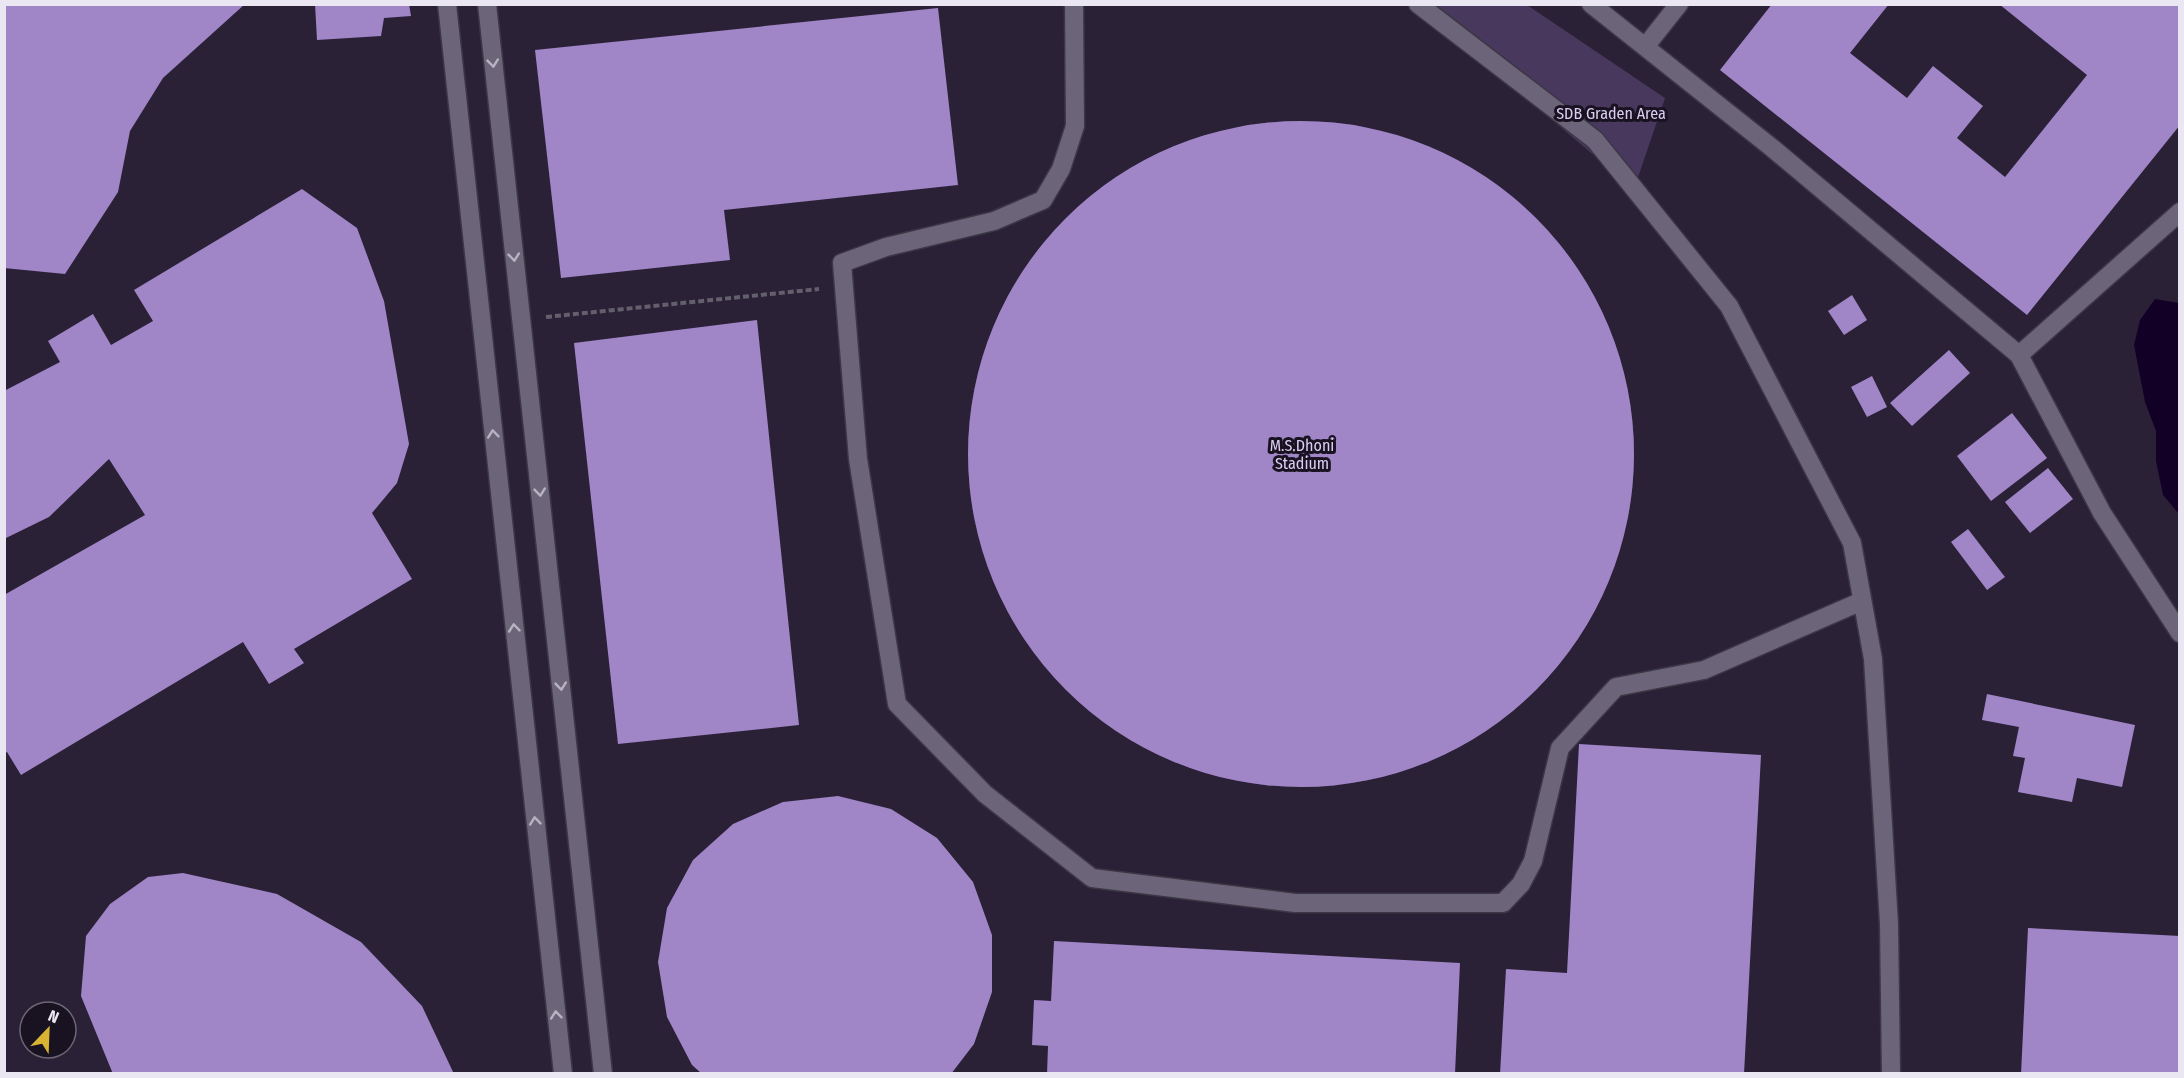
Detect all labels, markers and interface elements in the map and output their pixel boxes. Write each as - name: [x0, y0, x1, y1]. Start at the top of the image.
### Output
- one-way arrow: [487, 58, 499, 67]
- park label: SDB Graden Area: [1556, 104, 1666, 123]
- one-way arrow: [507, 252, 520, 261]
- one-way arrow: [488, 429, 500, 438]
- park label: M.S.Dhoni Stadium: [1270, 436, 1334, 473]
- one-way arrow: [533, 488, 546, 497]
- one-way arrow: [509, 623, 521, 632]
- one-way arrow: [554, 681, 567, 691]
- one-way arrow: [530, 817, 542, 826]
- north arrow: [18, 1000, 78, 1060]
- text: N: [46, 1006, 62, 1027]
- one-way arrow: [551, 1011, 563, 1020]

